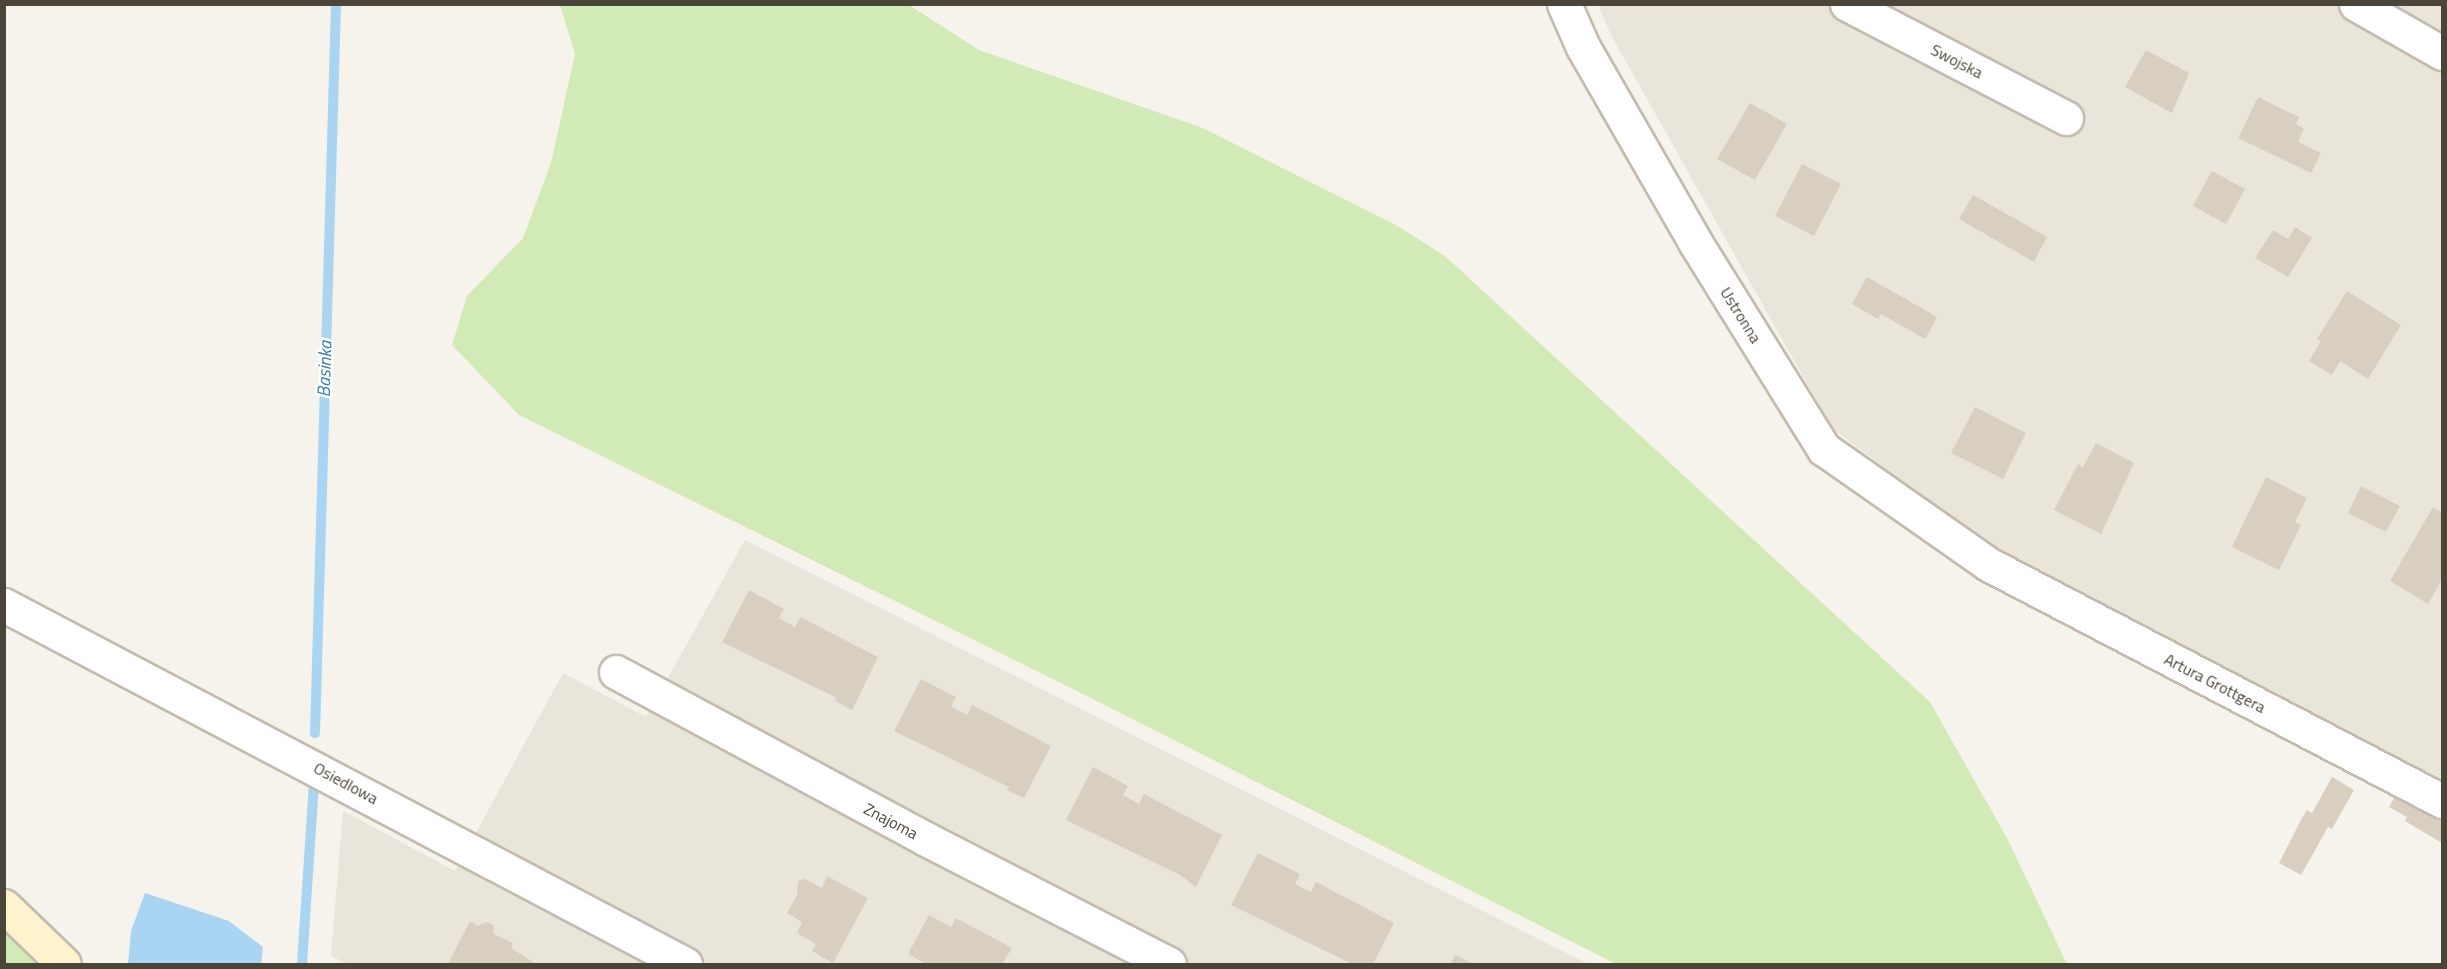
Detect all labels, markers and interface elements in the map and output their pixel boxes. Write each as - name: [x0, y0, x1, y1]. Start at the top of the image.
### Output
- street label: Swojska: [1928, 40, 1986, 82]
- street label: Ustronna: [1716, 283, 1766, 347]
- water label: Basinka: [313, 340, 337, 398]
- street label: Artura Grottgera: [2161, 649, 2269, 717]
- street label: Osiedlowa: [310, 758, 382, 808]
- street label: Znajoma: [861, 799, 921, 843]

